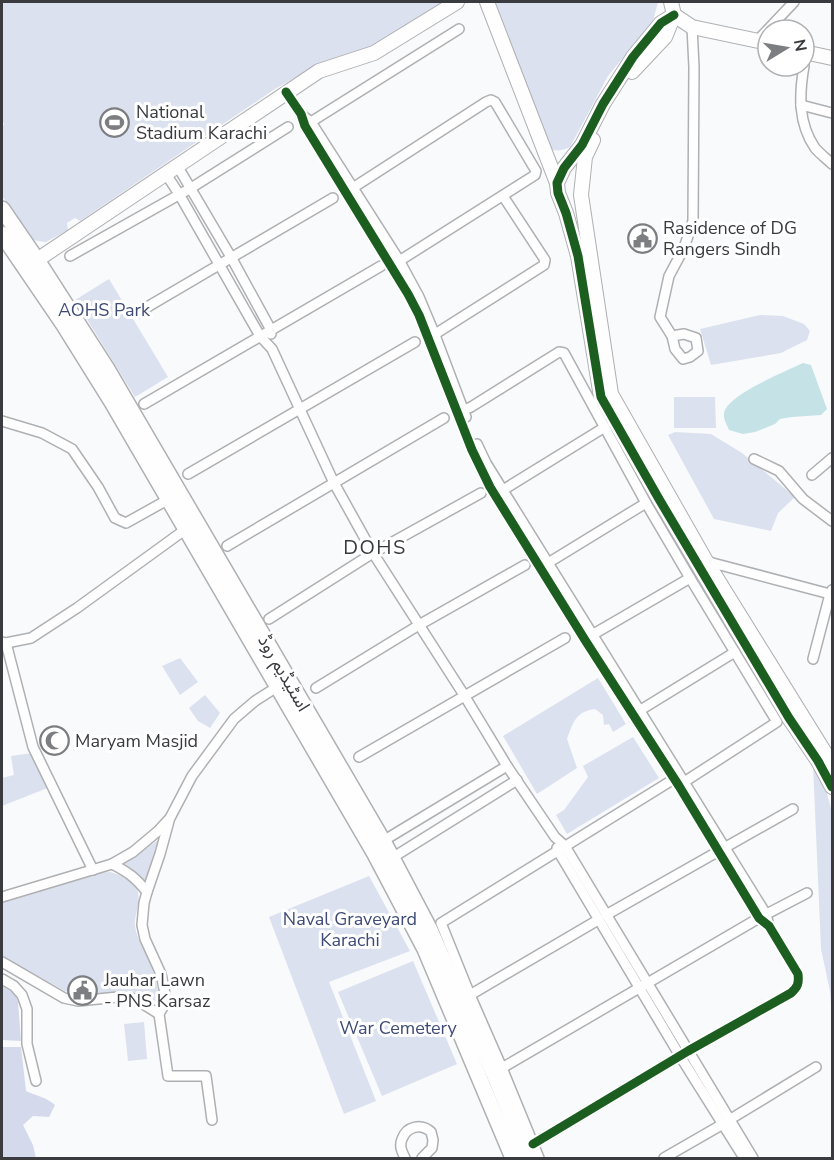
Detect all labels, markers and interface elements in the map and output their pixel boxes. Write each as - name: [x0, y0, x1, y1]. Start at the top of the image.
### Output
- north arrow: [756, 18, 816, 78]
- text: N: [788, 37, 812, 53]
- place label: National Stadium Karachi: [136, 100, 267, 145]
- sports icon: National Stadium Karachi: [99, 106, 131, 138]
- place label: Rasidence of DG Rangers Sindh: [663, 216, 797, 261]
- public building icon: Rasidence of DG Rangers Sindh: [626, 222, 658, 254]
- park label: AOHS Park: [58, 298, 151, 322]
- district label: DOHS: [343, 534, 407, 561]
- street label: اسٹیڈیم روڈ: [252, 630, 316, 716]
- mosque icon: Maryam Masjid: [38, 725, 70, 757]
- place label: Maryam Masjid: [75, 729, 198, 753]
- park label: Naval Graveyard Karachi: [283, 907, 417, 952]
- place label: Jauhar Lawn - PNS Karsaz: [103, 968, 210, 1013]
- public building icon: Jauhar Lawn - PNS Karsaz: [67, 974, 99, 1006]
- park label: War Cemetery: [339, 1016, 457, 1040]

